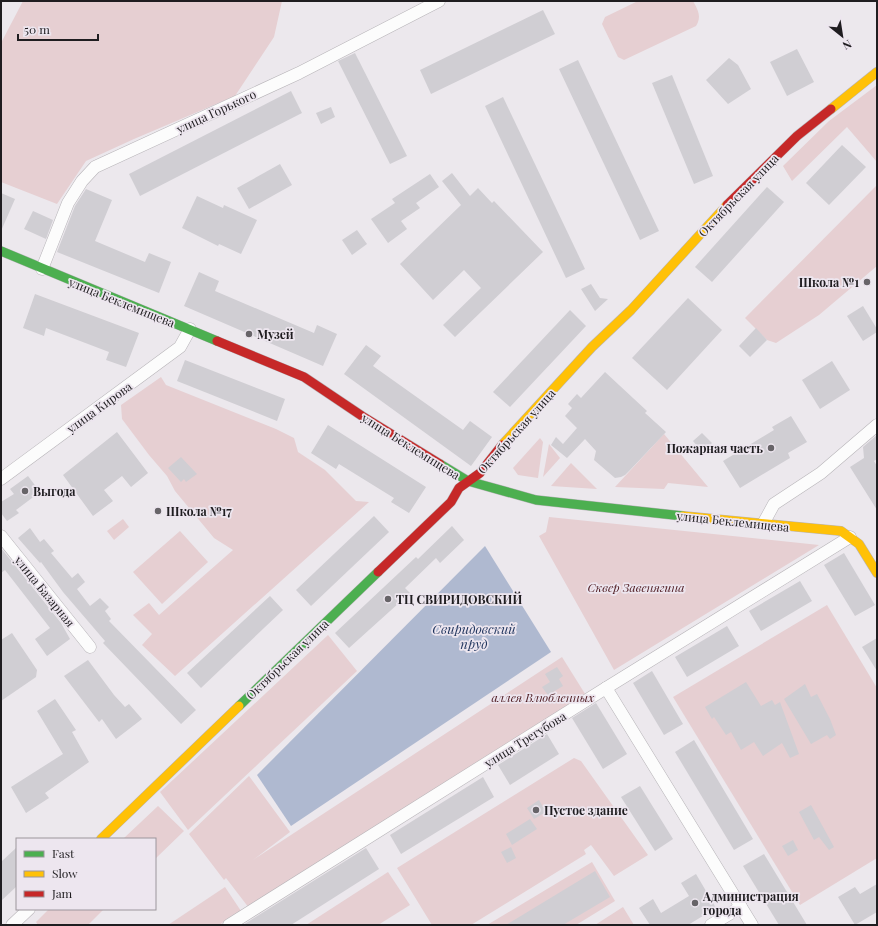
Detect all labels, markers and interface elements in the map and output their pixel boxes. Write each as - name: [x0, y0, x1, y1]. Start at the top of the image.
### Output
- scale bar: [18, 16, 98, 42]
- north arrow: [822, 16, 862, 56]
- text: 50 m: [24, 21, 50, 37]
- text: N: [840, 37, 854, 54]
- street label: улица Горького: [173, 85, 259, 137]
- street label: Октябрьская улица: [694, 150, 782, 240]
- street label: улица Беклемищева: [66, 273, 177, 331]
- place label: Школа №1: [799, 274, 859, 290]
- marker: Школа №1: [862, 277, 872, 287]
- place label: Музей: [257, 326, 294, 342]
- marker: Музей: [244, 329, 254, 339]
- street label: улица Кирова: [62, 378, 135, 437]
- street label: Октябрьская улица: [474, 385, 558, 477]
- street label: улица Беклемищева: [358, 409, 463, 483]
- place label: Пожарная часть: [666, 440, 763, 456]
- marker: Пожарная часть: [766, 443, 776, 453]
- place label: Выгода: [33, 483, 76, 499]
- marker: Выгода: [20, 486, 30, 496]
- place label: Школа №17: [166, 503, 232, 519]
- marker: Школа №17: [153, 506, 163, 516]
- street label: улица Беклемищева: [675, 507, 790, 535]
- street label: улица Базарная: [11, 551, 79, 630]
- park label: Сквер Завенягина: [587, 579, 685, 595]
- place label: ТЦ СВИРИДОВСКИЙ: [396, 591, 522, 607]
- marker: ТЦ СВИРИДОВСКИЙ: [383, 594, 393, 604]
- street label: Октябрьская улица: [242, 615, 332, 703]
- water label: Свиридовский пруд: [432, 620, 516, 652]
- park label: аллея Влюбленных: [492, 689, 595, 705]
- street label: улица Трегубова: [480, 707, 569, 771]
- place label: Пустое здание: [544, 802, 628, 818]
- marker: Пустое здание: [531, 805, 541, 815]
- legend: [16, 838, 156, 910]
- text: Fast: [52, 845, 75, 861]
- text: Slow: [52, 865, 78, 881]
- text: Jam: [51, 885, 73, 901]
- place label: Администрация города: [702, 888, 799, 918]
- marker: Администрация города: [690, 898, 700, 908]

